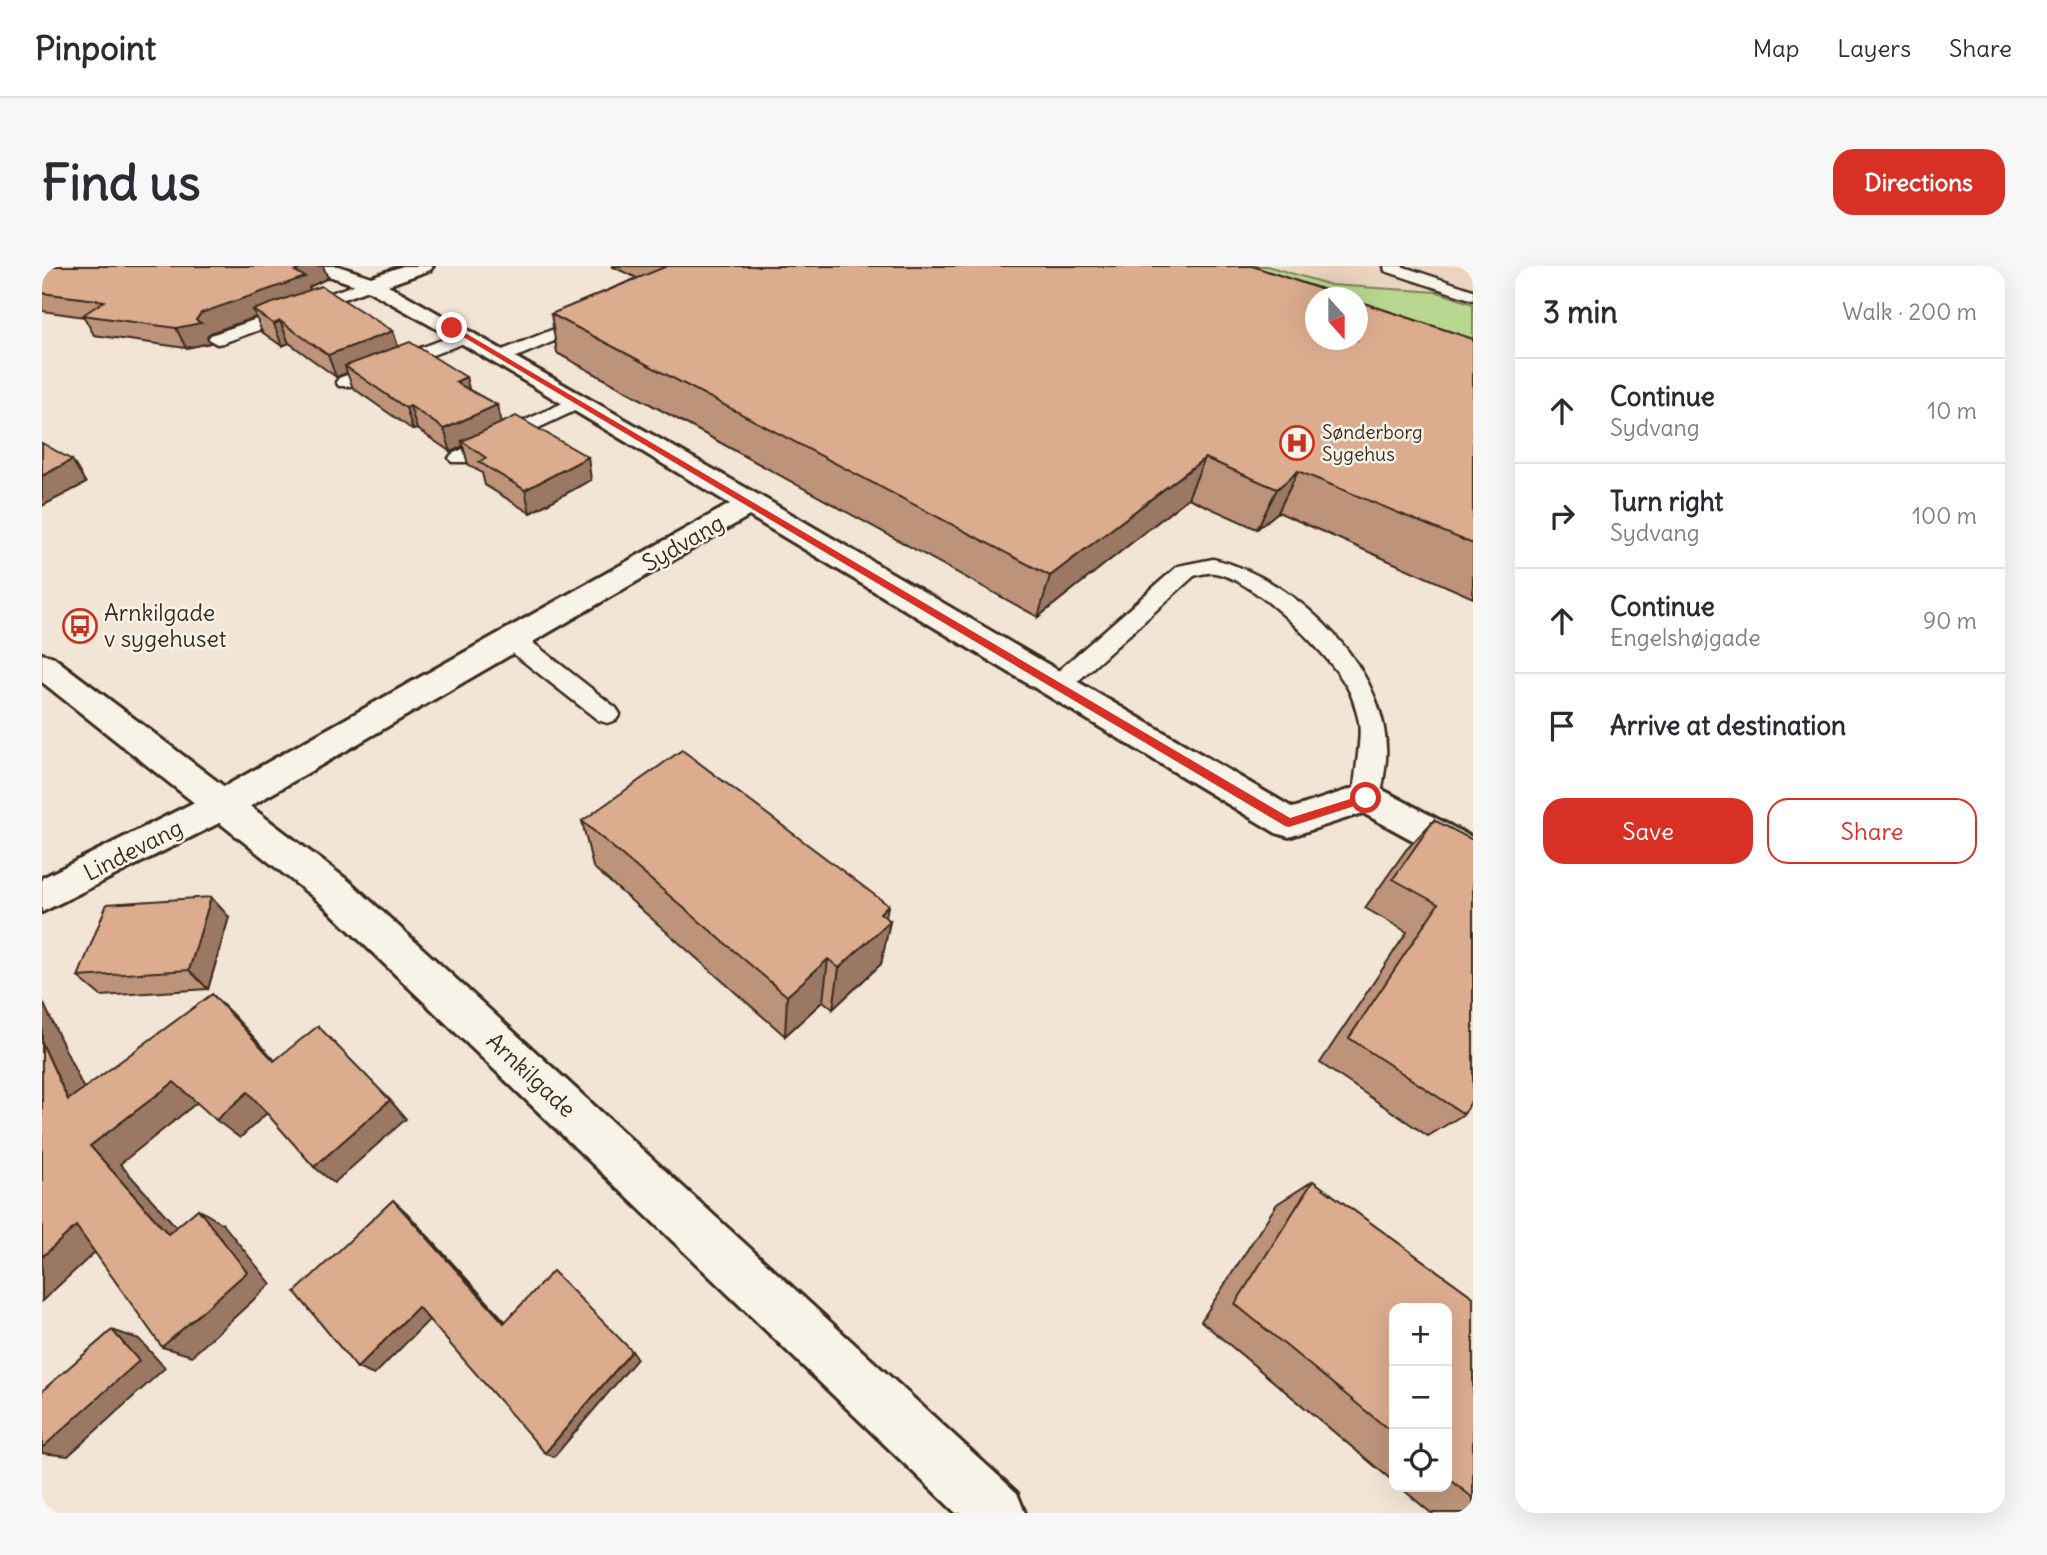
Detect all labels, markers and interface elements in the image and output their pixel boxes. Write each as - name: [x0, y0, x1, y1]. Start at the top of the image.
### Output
- text: Pinpoint: [35, 27, 156, 69]
- text: Map: [1753, 33, 1799, 63]
- text: Layers: [1837, 33, 1911, 63]
- text: Share: [1949, 33, 2012, 63]
- button: Directions: [1833, 149, 2005, 215]
- text: Find us: [42, 152, 200, 213]
- north arrow: [1305, 287, 1368, 350]
- text: 3 min: [1543, 293, 1618, 331]
- text: Walk · 200 m: [1842, 297, 1977, 326]
- route end: [436, 312, 467, 343]
- text: Continue: [1610, 380, 1715, 413]
- icon: ahead: [1543, 392, 1581, 430]
- text: 10 m: [1927, 396, 1977, 425]
- text: Sydvang: [1610, 413, 1700, 442]
- place label: Sønderborg Sygehus: [1322, 420, 1423, 466]
- hospital icon: Sønderborg Sygehus: [1278, 424, 1316, 462]
- text: Turn right: [1610, 485, 1723, 518]
- icon: right: [1543, 497, 1581, 535]
- text: 100 m: [1912, 501, 1977, 530]
- street label: Sydvang: [637, 508, 729, 578]
- text: Sydvang: [1610, 518, 1700, 547]
- text: Continue: [1610, 590, 1715, 623]
- place label: Arnkilgade v sygehuset: [104, 598, 227, 653]
- icon: ahead: [1543, 602, 1581, 640]
- text: 90 m: [1923, 606, 1977, 635]
- bus stop icon: Arnkilgade v sygehuset: [61, 607, 99, 645]
- text: Engelshøjgade: [1610, 623, 1761, 652]
- icon: arrive: [1543, 707, 1581, 745]
- text: Arrive at destination: [1610, 709, 1846, 742]
- route start: [1350, 782, 1381, 813]
- button: Save: [1543, 798, 1753, 864]
- button: Share: [1767, 798, 1977, 864]
- street label: Lindevang: [78, 812, 187, 887]
- street label: Arnkilgade: [481, 1026, 582, 1123]
- map controls: [1389, 1303, 1452, 1492]
- button: +: [1389, 1303, 1452, 1366]
- button: −: [1389, 1366, 1452, 1429]
- button: locate: [1389, 1429, 1452, 1492]

